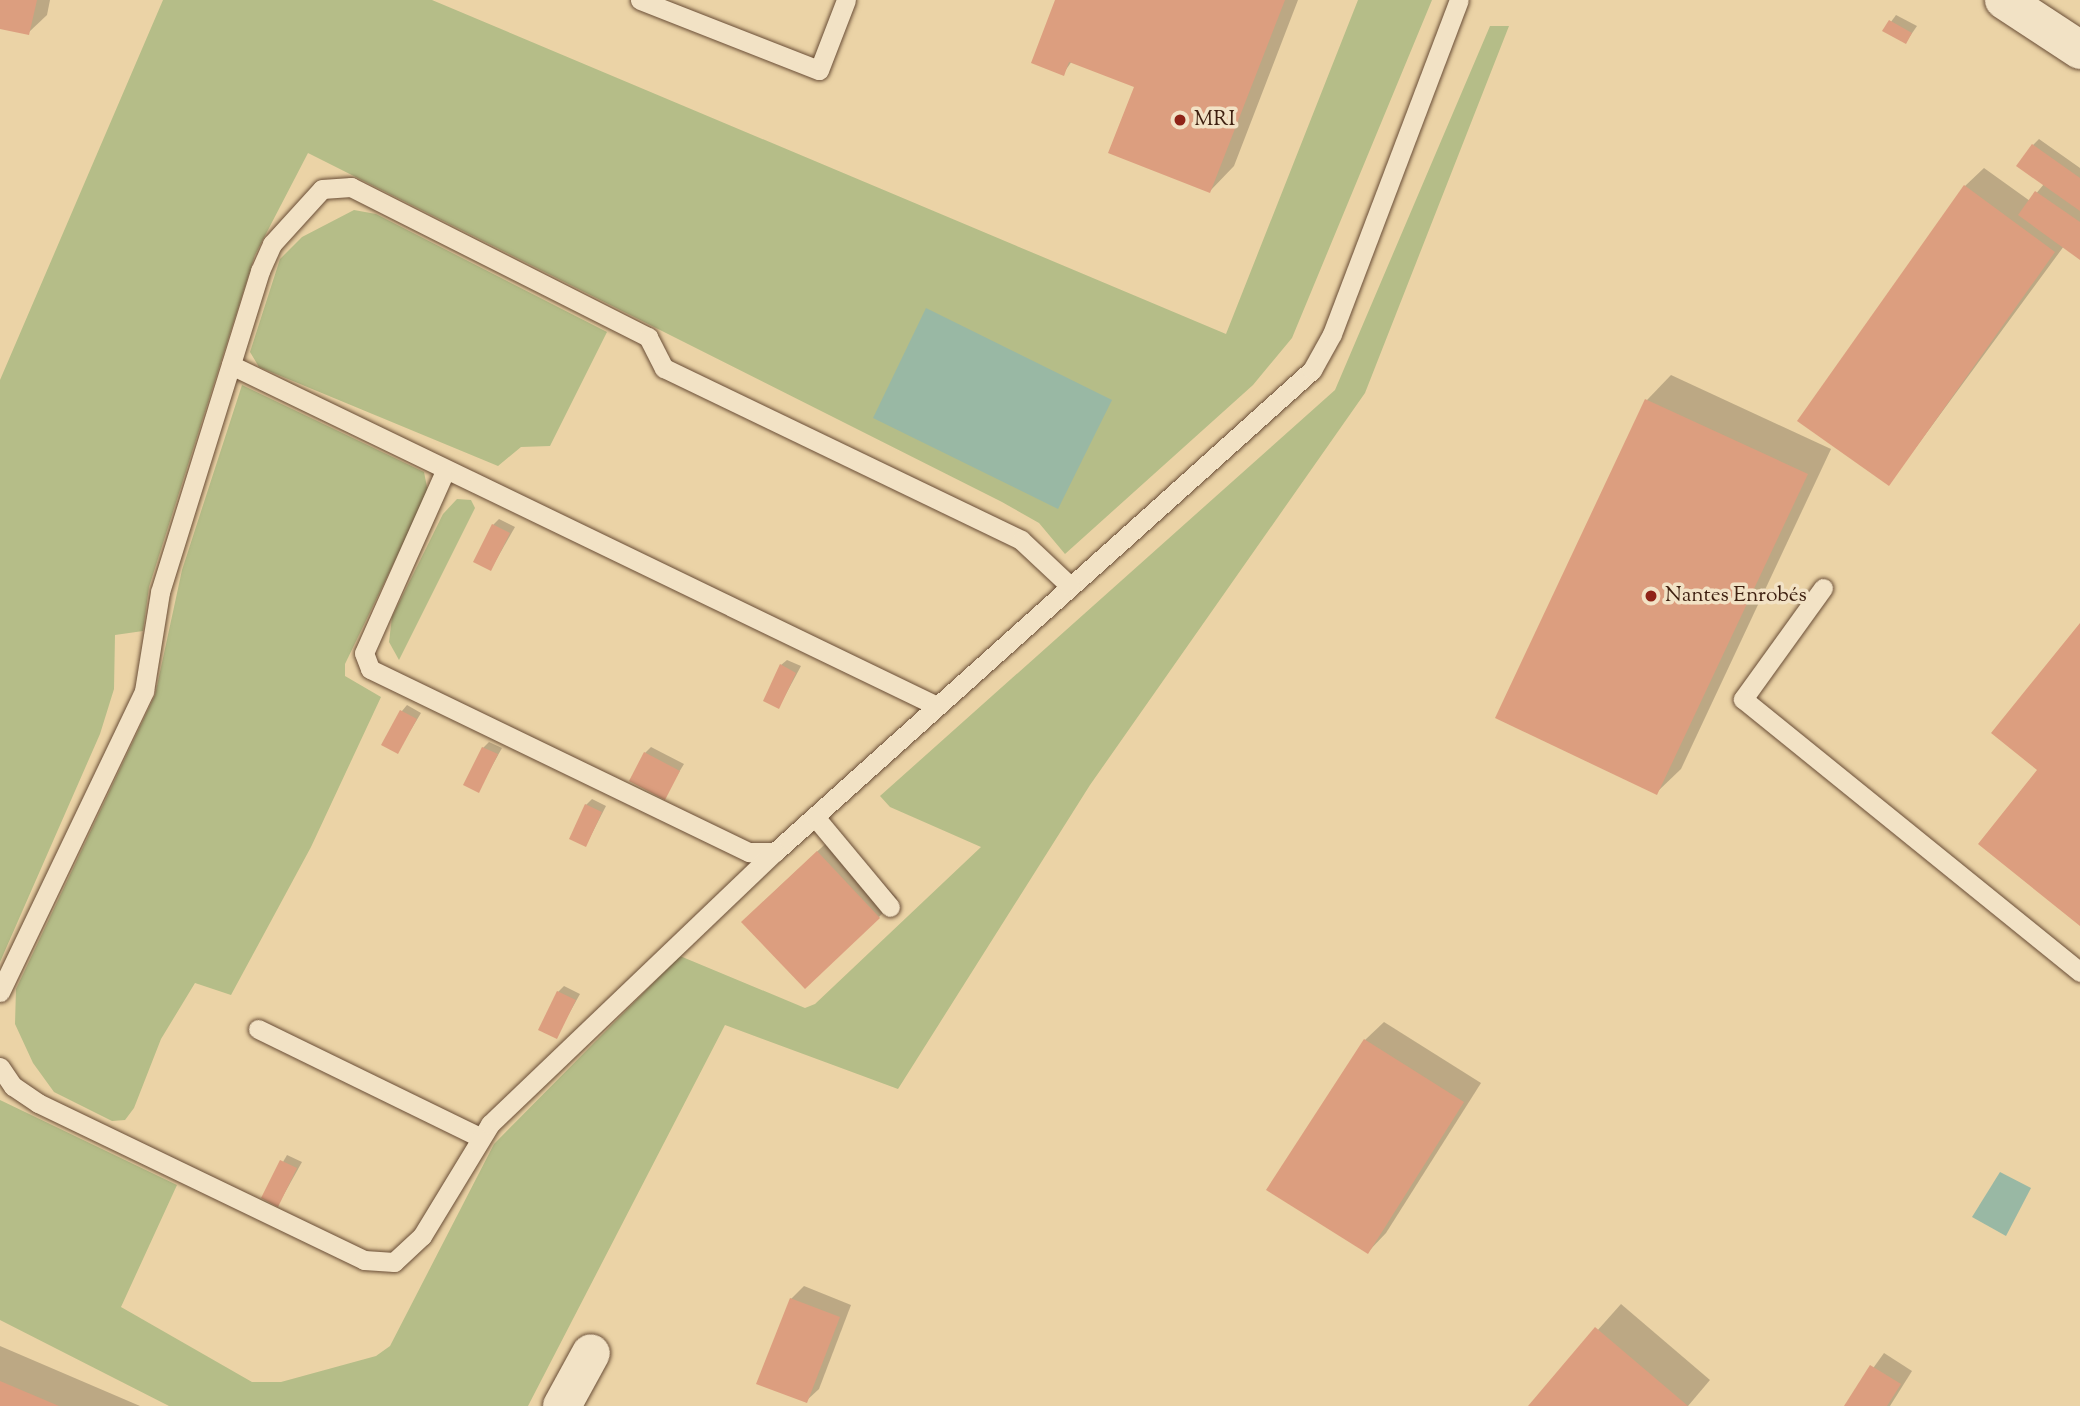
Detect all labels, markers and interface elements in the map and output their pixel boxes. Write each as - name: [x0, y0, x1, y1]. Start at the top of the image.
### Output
- place label: MRI: [1194, 107, 1235, 133]
- marker: MRI: [1172, 112, 1188, 128]
- place label: Nantes Enrobés: [1665, 583, 1807, 609]
- marker: Nantes Enrobés: [1643, 588, 1659, 604]

